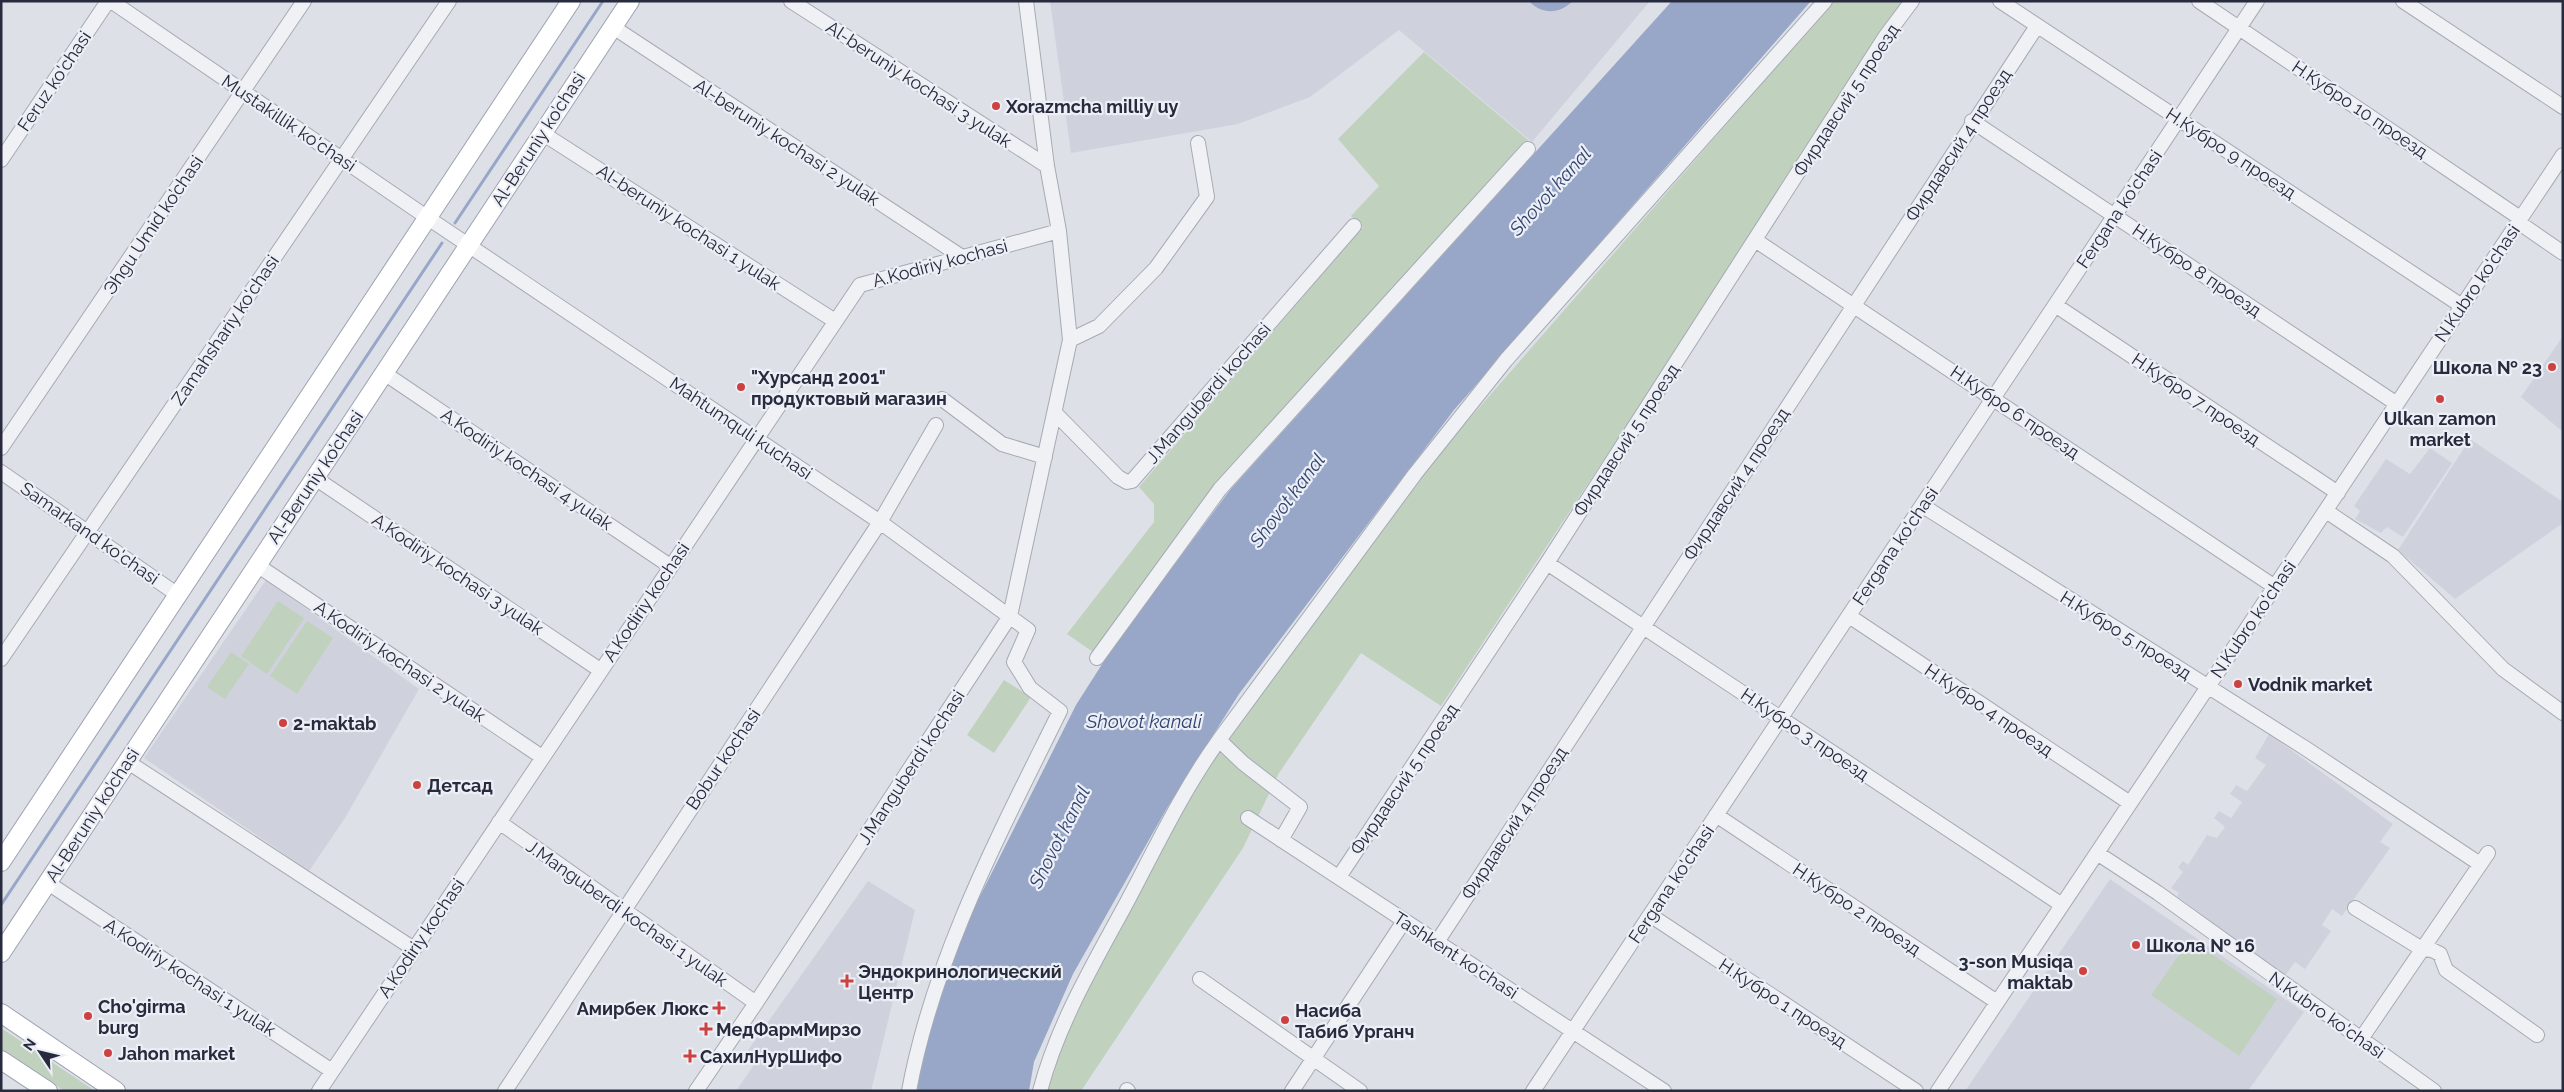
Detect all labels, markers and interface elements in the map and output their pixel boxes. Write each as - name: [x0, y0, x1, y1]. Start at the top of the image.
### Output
- street label: Al-beruniy kochasi 3 yulak: [822, 16, 1016, 152]
- street label: Фирдавсий 5 проезд: [1789, 20, 1903, 180]
- street label: Feruz ko'chasi: [13, 27, 95, 135]
- street label: Н.Кубро 10 проезд: [2288, 56, 2432, 162]
- street label: Фирдавсий 4 проезд: [1901, 65, 2015, 225]
- street label: Al-Beruniy ko’chasi: [487, 68, 589, 210]
- street label: Mustakillik ko'chasi: [218, 70, 360, 176]
- street label: Al-beruniy kochasi 2 yulak: [690, 74, 884, 210]
- place label: Xorazmcha milliy uy: [1005, 96, 1179, 117]
- marker: Xorazmcha milliy uy: [990, 100, 1002, 112]
- street label: Н.Кубро 9 проезд: [2162, 103, 2300, 203]
- water label: Shovot kanal: [1504, 142, 1595, 241]
- street label: Fergana ko'chasi: [2072, 146, 2166, 272]
- street label: Эhgu Umid ko’chasi: [99, 152, 207, 298]
- street label: Al-beruniy kochasi 1 yulak: [593, 160, 785, 295]
- street label: Н.Кубро 8 проезд: [2128, 219, 2266, 321]
- street label: N.Kubro ko'chasi: [2430, 220, 2524, 346]
- street label: A.Kodiriy kochasi: [870, 235, 1010, 291]
- street label: Zamahshariy ko'chasi: [167, 251, 283, 409]
- street label: J.Manguberdi kochasi: [1141, 318, 1275, 468]
- street label: Н.Кубро 7 проезд: [2128, 348, 2264, 450]
- place label: Школа № 23: [2433, 357, 2542, 378]
- street label: Фирдавсий 5 проезд: [1569, 360, 1683, 520]
- street label: Н.Кубро 6 проезд: [1946, 361, 2084, 463]
- marker: Школа № 23: [2546, 361, 2558, 373]
- place label: "Хурсанд 2001" продуктовый магазин: [751, 367, 947, 409]
- street label: Mahtumquli kuchasi: [666, 372, 816, 484]
- marker: "Хурсанд 2001" продуктовый магазин: [735, 381, 747, 393]
- marker: Ulkan zamon market: [2434, 393, 2446, 405]
- street label: A.Kodiriy kochasi 4 yulak: [437, 404, 617, 535]
- street label: Фирдавсий 4 проезд: [1679, 404, 1793, 564]
- street label: Al-Beruniy ko’chasi: [263, 407, 367, 547]
- place label: Ulkan zamon market: [2384, 408, 2496, 450]
- water label: Shovot kanal: [1244, 449, 1329, 552]
- street label: Samarkand ko'chasi: [17, 477, 163, 589]
- street label: Fergana ko'chasi: [1848, 483, 1942, 609]
- street label: A.Kodiriy kochasi 3 yulak: [368, 509, 548, 639]
- street label: A.Kodiriy kochasi: [598, 538, 694, 666]
- street label: N.Kubro ko'chasi: [2206, 556, 2300, 682]
- street label: Н.Кубро 5 проезд: [2057, 586, 2195, 684]
- street label: A.Kodiriy kochasi 2 yulak: [310, 596, 490, 726]
- street label: Н.Кубро 4 проезд: [1921, 659, 2057, 761]
- place label: Vodnik market: [2248, 674, 2373, 695]
- marker: Vodnik market: [2232, 678, 2244, 690]
- street label: Н.Кубро 3 проезд: [1737, 683, 1873, 785]
- street label: J.Manguberdi kochasi: [853, 686, 969, 848]
- street label: Фирдавсий 5 проезд: [1346, 699, 1462, 859]
- street label: Bobur kochasi: [681, 704, 765, 814]
- water label: Shovot kanali: [1085, 710, 1203, 732]
- place label: 2-maktab: [293, 713, 376, 734]
- marker: 2-maktab: [277, 717, 289, 729]
- street label: Фирдавсий 4 проезд: [1457, 743, 1571, 903]
- street label: Al-Beruniy ko’chasi: [41, 744, 143, 886]
- place label: Детсад: [427, 775, 493, 796]
- marker: Детсад: [411, 779, 423, 791]
- water label: Shovot kanal: [1023, 782, 1094, 893]
- street label: Fergana ko'chasi: [1624, 821, 1718, 947]
- street label: J.Manguberdi kochasi 1 yulak: [522, 835, 732, 991]
- street label: Н.Кубро 2 проезд: [1789, 858, 1925, 960]
- street label: A.Kodiriy kochasi: [373, 874, 469, 1002]
- street label: Tashkent ko'chasi: [1390, 907, 1522, 1003]
- street label: A.Kodiriy kochasi 1 yulak: [100, 914, 280, 1041]
- place label: Школа № 16: [2146, 935, 2255, 956]
- marker: Школа № 16: [2130, 939, 2142, 951]
- place label: 3-son Musiqa maktab: [1959, 951, 2073, 993]
- street label: Н.Кубро 1 проезд: [1715, 954, 1851, 1052]
- place label: Эндокринологический Центр: [858, 961, 1062, 1003]
- marker: 3-son Musiqa maktab: [2077, 965, 2089, 977]
- street label: N.Kubro ko'chasi: [2265, 967, 2389, 1063]
- marker: Эндокринологический Центр: [840, 974, 854, 988]
- place label: Cho'girma burg: [98, 996, 186, 1038]
- place label: Амирбек Люкс: [577, 998, 709, 1019]
- place label: Насиба Табиб Урганч: [1295, 1000, 1414, 1042]
- marker: Амирбек Люкс: [713, 1002, 725, 1014]
- marker: Cho'girma burg: [82, 1010, 94, 1022]
- marker: Насиба Табиб Урганч: [1279, 1014, 1291, 1026]
- place label: МедФармМирзо: [716, 1019, 861, 1040]
- marker: МедФармМирзо: [700, 1023, 712, 1035]
- north arrow: [15, 1027, 65, 1077]
- text: N: [20, 1036, 39, 1054]
- place label: Jahon market: [118, 1043, 235, 1064]
- place label: СахилНурШифо: [700, 1046, 842, 1067]
- marker: Jahon market: [102, 1047, 114, 1059]
- marker: СахилНурШифо: [684, 1050, 696, 1062]

